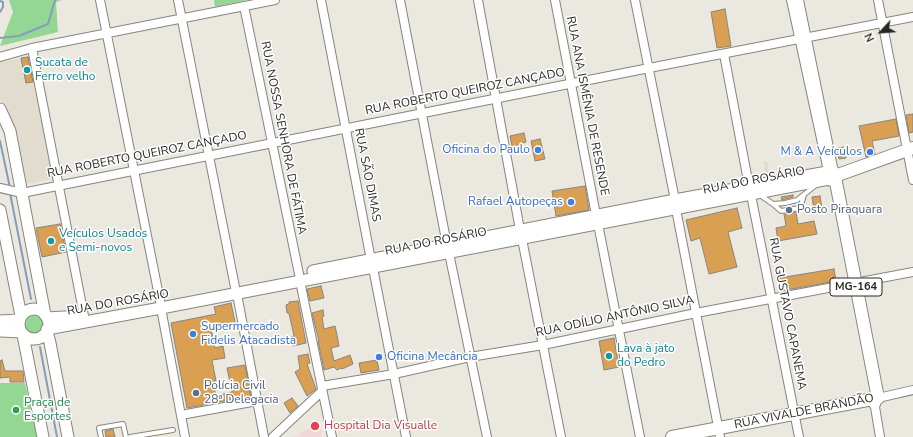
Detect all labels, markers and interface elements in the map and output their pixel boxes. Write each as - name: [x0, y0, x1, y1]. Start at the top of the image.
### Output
- north arrow: [861, 12, 901, 52]
- street label: RUA ANA ISMÊNIA DE RESENDE: [563, 15, 611, 197]
- text: N: [861, 30, 878, 44]
- street label: RUA NOSSA SENHORA DE FÁTIMA: [257, 40, 309, 236]
- place label: Sucata de Ferro velho: [35, 56, 96, 84]
- marker: Sucata de Ferro velho: [22, 65, 32, 75]
- street label: RUA ROBERTO QUEIROZ CANÇADO: [364, 66, 566, 118]
- street label: RUA SÃO DIMAS: [351, 127, 383, 223]
- street label: RUA ROBERTO QUEIROZ CANÇADO: [46, 129, 248, 181]
- place label: Oficina do Paulo: [442, 143, 530, 157]
- marker: Oficina do Paulo: [533, 145, 543, 155]
- place label: M & A Veículos: [780, 145, 862, 159]
- marker: M & A Veículos: [865, 147, 875, 157]
- street label: RUA DO ROSÁRIO: [702, 164, 806, 198]
- place label: Rafael Autopeças: [468, 195, 563, 209]
- marker: Rafael Autopeças: [566, 197, 576, 207]
- place label: Posto Piraquara: [797, 203, 882, 217]
- marker: Posto Piraquara: [784, 205, 794, 215]
- street label: RUA DO ROSÁRIO: [384, 225, 488, 259]
- place label: Veículos Usados e Semi-novos: [59, 227, 147, 255]
- marker: Veículos Usados e Semi-novos: [46, 236, 56, 246]
- street label: RUA GUSTAVO CAPANEMA: [765, 237, 809, 391]
- road number: MG-164: [830, 278, 882, 296]
- street label: RUA DO ROSÁRIO: [66, 287, 170, 319]
- street label: RUA ODÍLIO ANTÔNIO SILVA: [535, 293, 695, 341]
- place label: Supermercado Fidelis Atacadista: [201, 320, 296, 348]
- marker: Supermercado Fidelis Atacadista: [188, 329, 198, 339]
- place label: Lava à jato do Pedro: [617, 342, 675, 370]
- place label: Oficina Mecância: [387, 350, 478, 364]
- marker: Lava à jato do Pedro: [604, 351, 614, 361]
- marker: Oficina Mecância: [374, 352, 384, 362]
- place label: Polícia Civil 28ª Delegacia: [204, 379, 279, 407]
- marker: Polícia Civil 28ª Delegacia: [191, 388, 201, 398]
- street label: RUA VIVALDE BRANDÃO: [733, 391, 875, 433]
- place label: Praça de Esportes: [24, 396, 71, 424]
- marker: Praça de Esportes: [11, 405, 21, 415]
- place label: Hospital Dia Visualle: [324, 419, 437, 433]
- marker: Hospital Dia Visualle: [309, 420, 321, 432]

